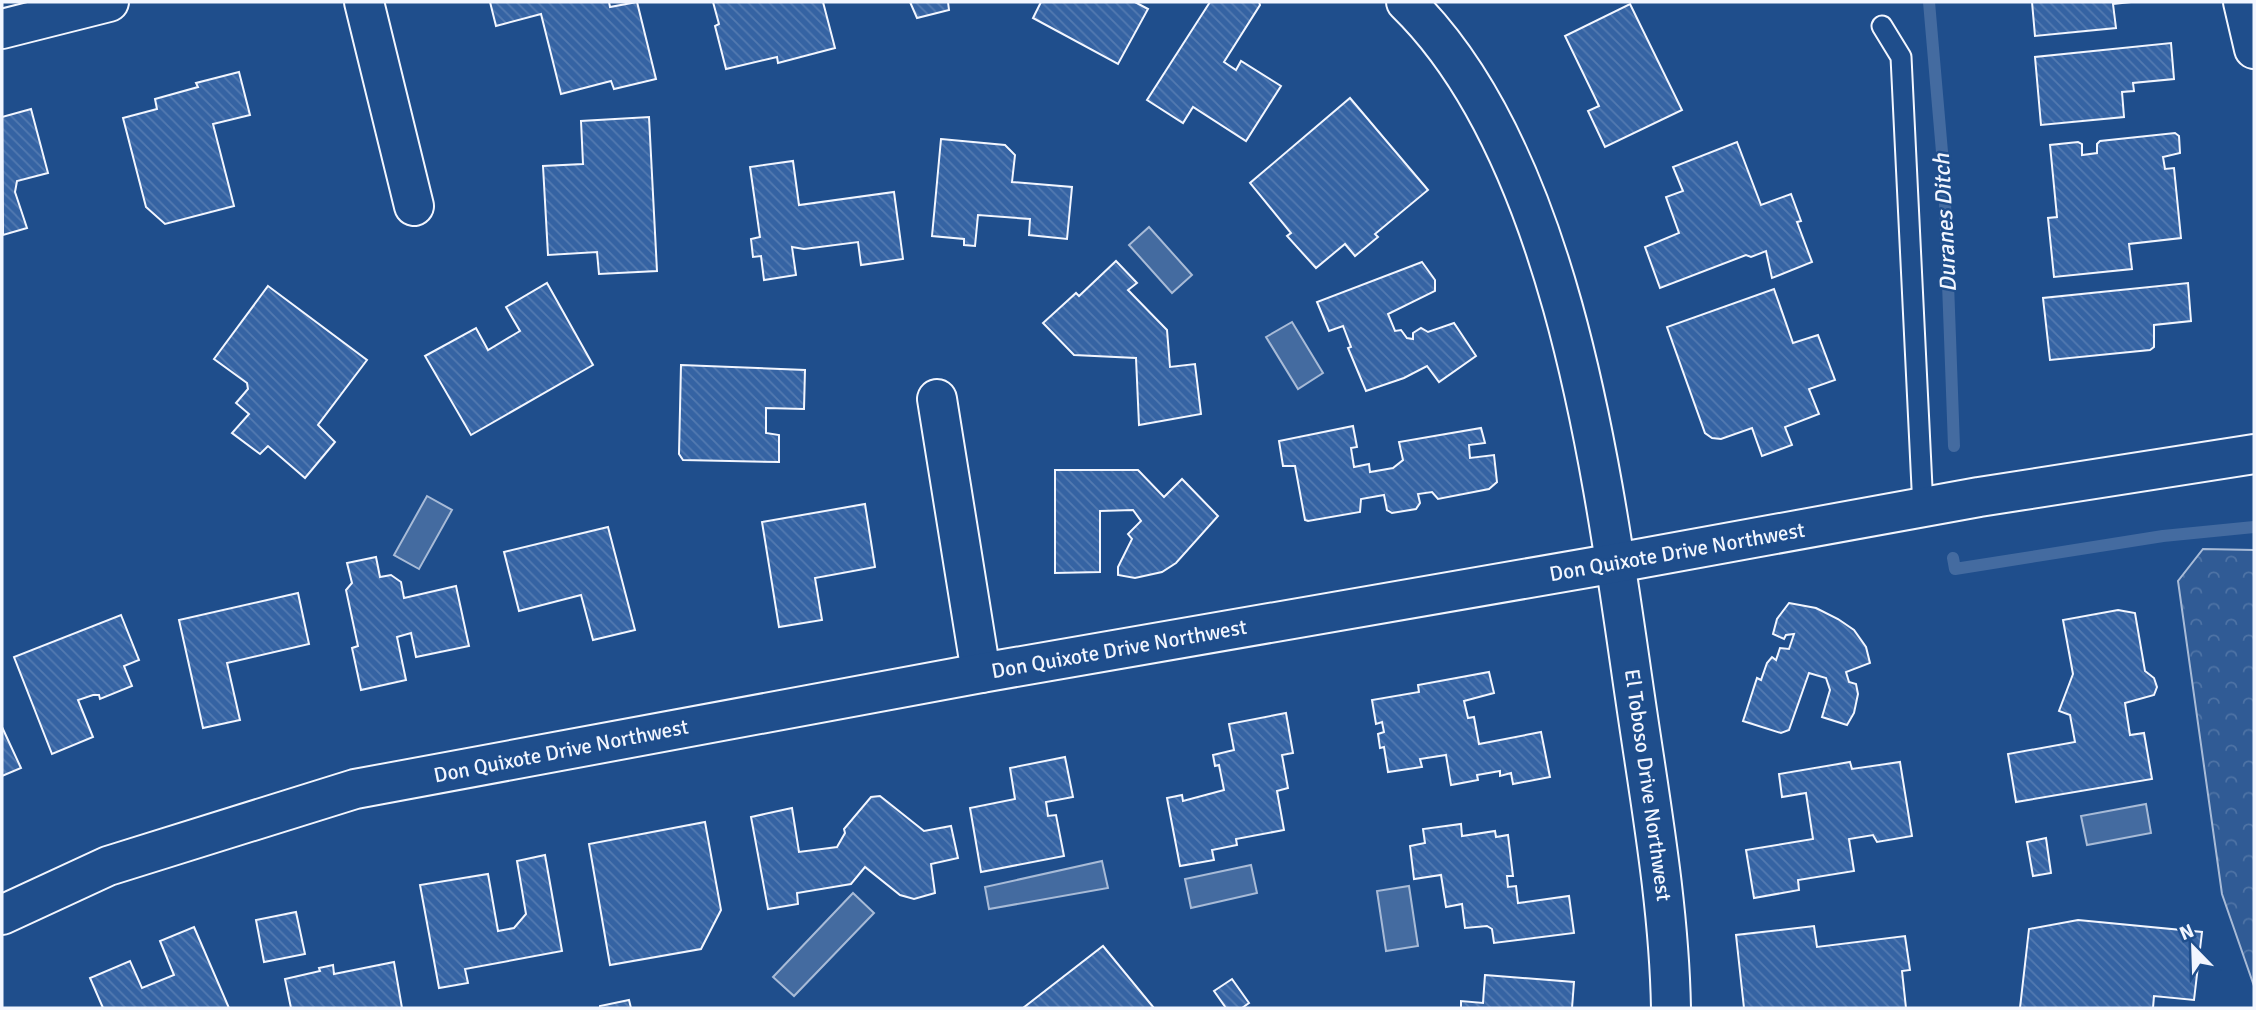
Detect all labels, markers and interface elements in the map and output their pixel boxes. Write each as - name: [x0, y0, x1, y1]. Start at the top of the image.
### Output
- water label: Duranes Ditch: [1927, 151, 1963, 293]
- street label: Don Quixote Drive Northwest: [1547, 517, 1807, 587]
- street label: Don Quixote Drive Northwest: [989, 614, 1249, 684]
- street label: El Toboso Drive Northwest: [1619, 667, 1677, 903]
- street label: Don Quixote Drive Northwest: [431, 714, 691, 788]
- north arrow: [2158, 912, 2228, 982]
- text: N: [2176, 919, 2198, 946]

